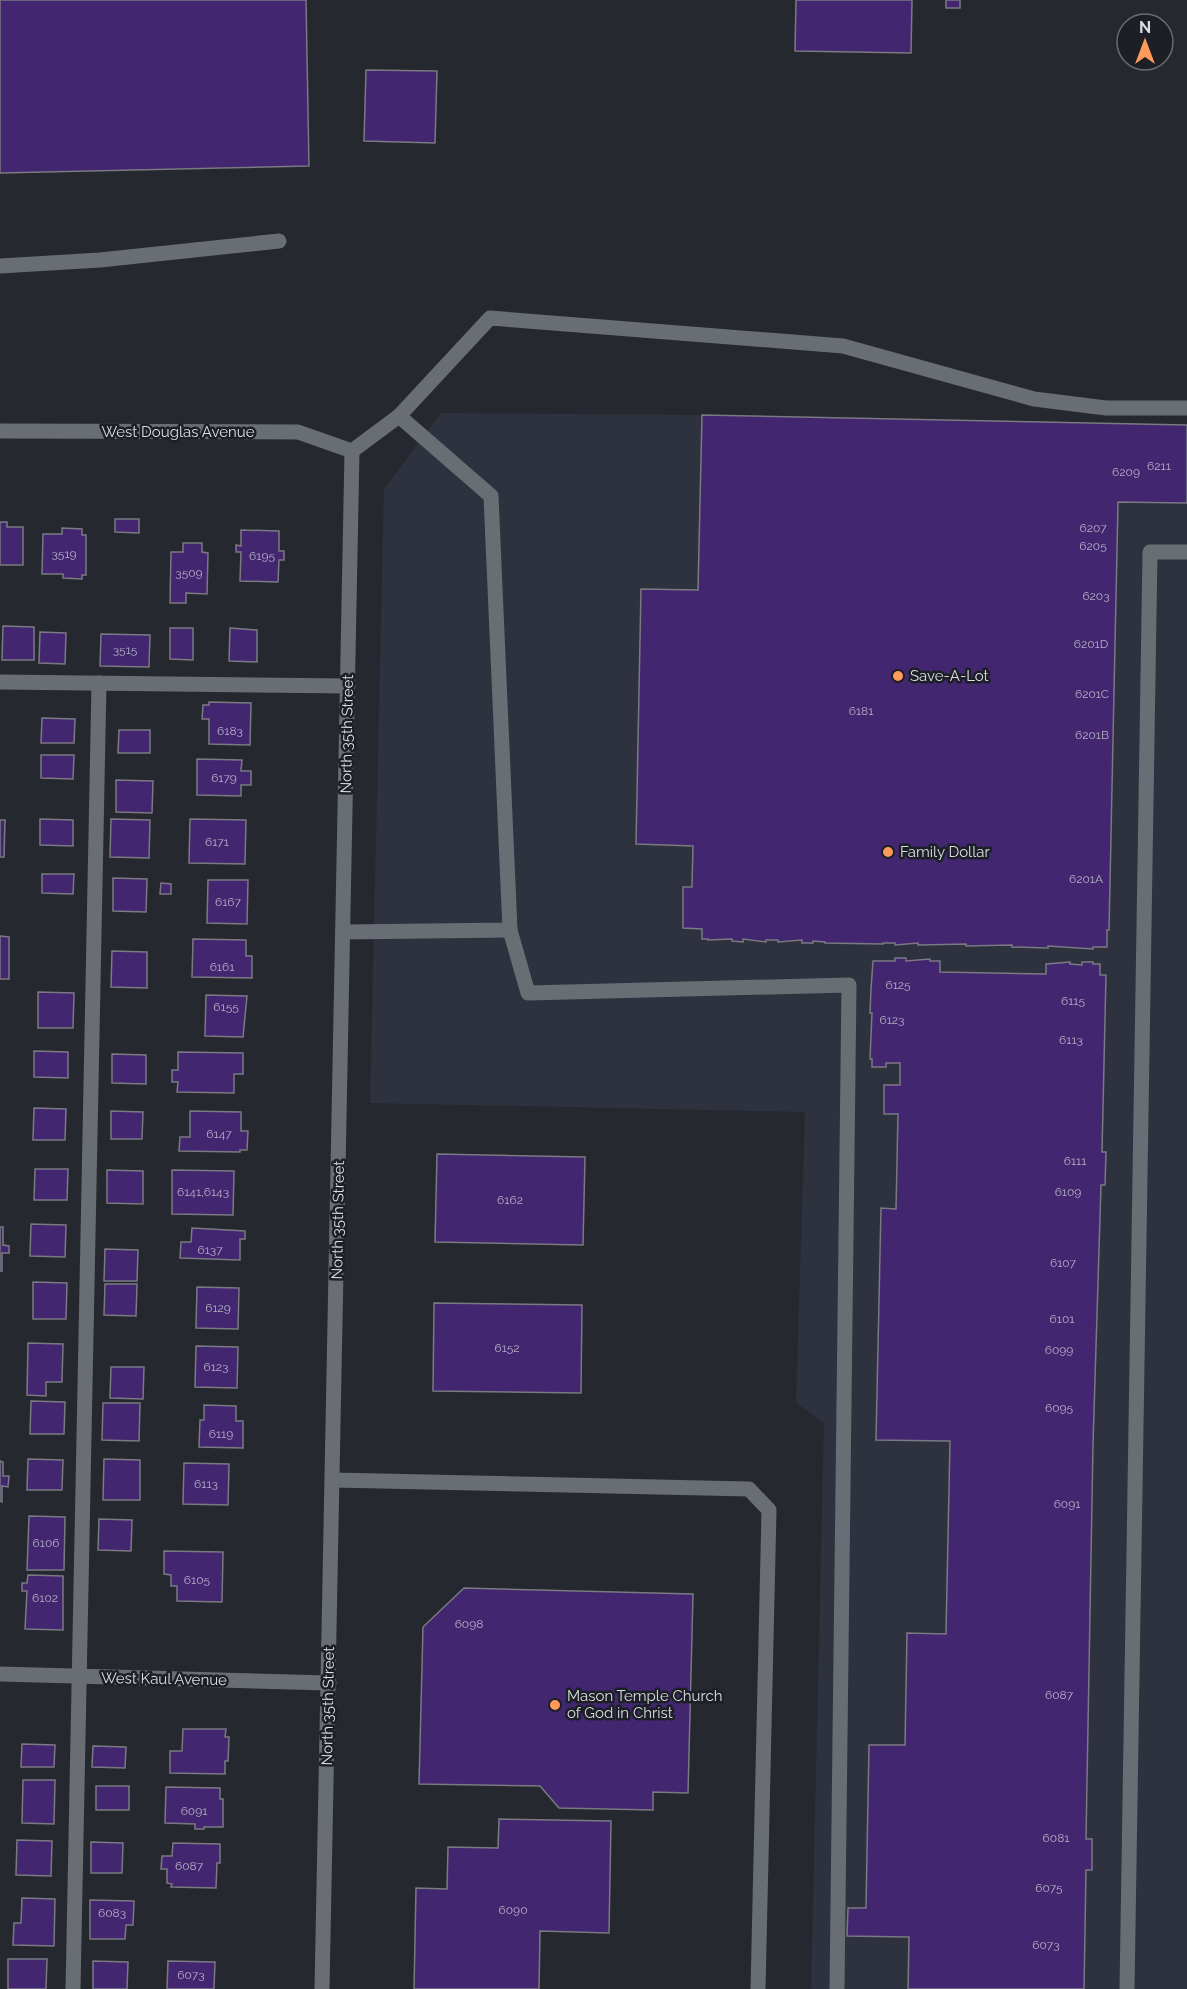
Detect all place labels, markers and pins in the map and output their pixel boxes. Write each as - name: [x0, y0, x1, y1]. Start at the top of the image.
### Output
- place label: Save-A-Lot: [910, 667, 989, 685]
- marker: Save-A-Lot: [891, 669, 905, 683]
- place label: Family Dollar: [900, 843, 990, 861]
- marker: Family Dollar: [881, 845, 895, 859]
- place label: Mason Temple Church of God in Christ: [567, 1687, 723, 1722]
- marker: Mason Temple Church of God in Christ: [548, 1698, 562, 1712]

